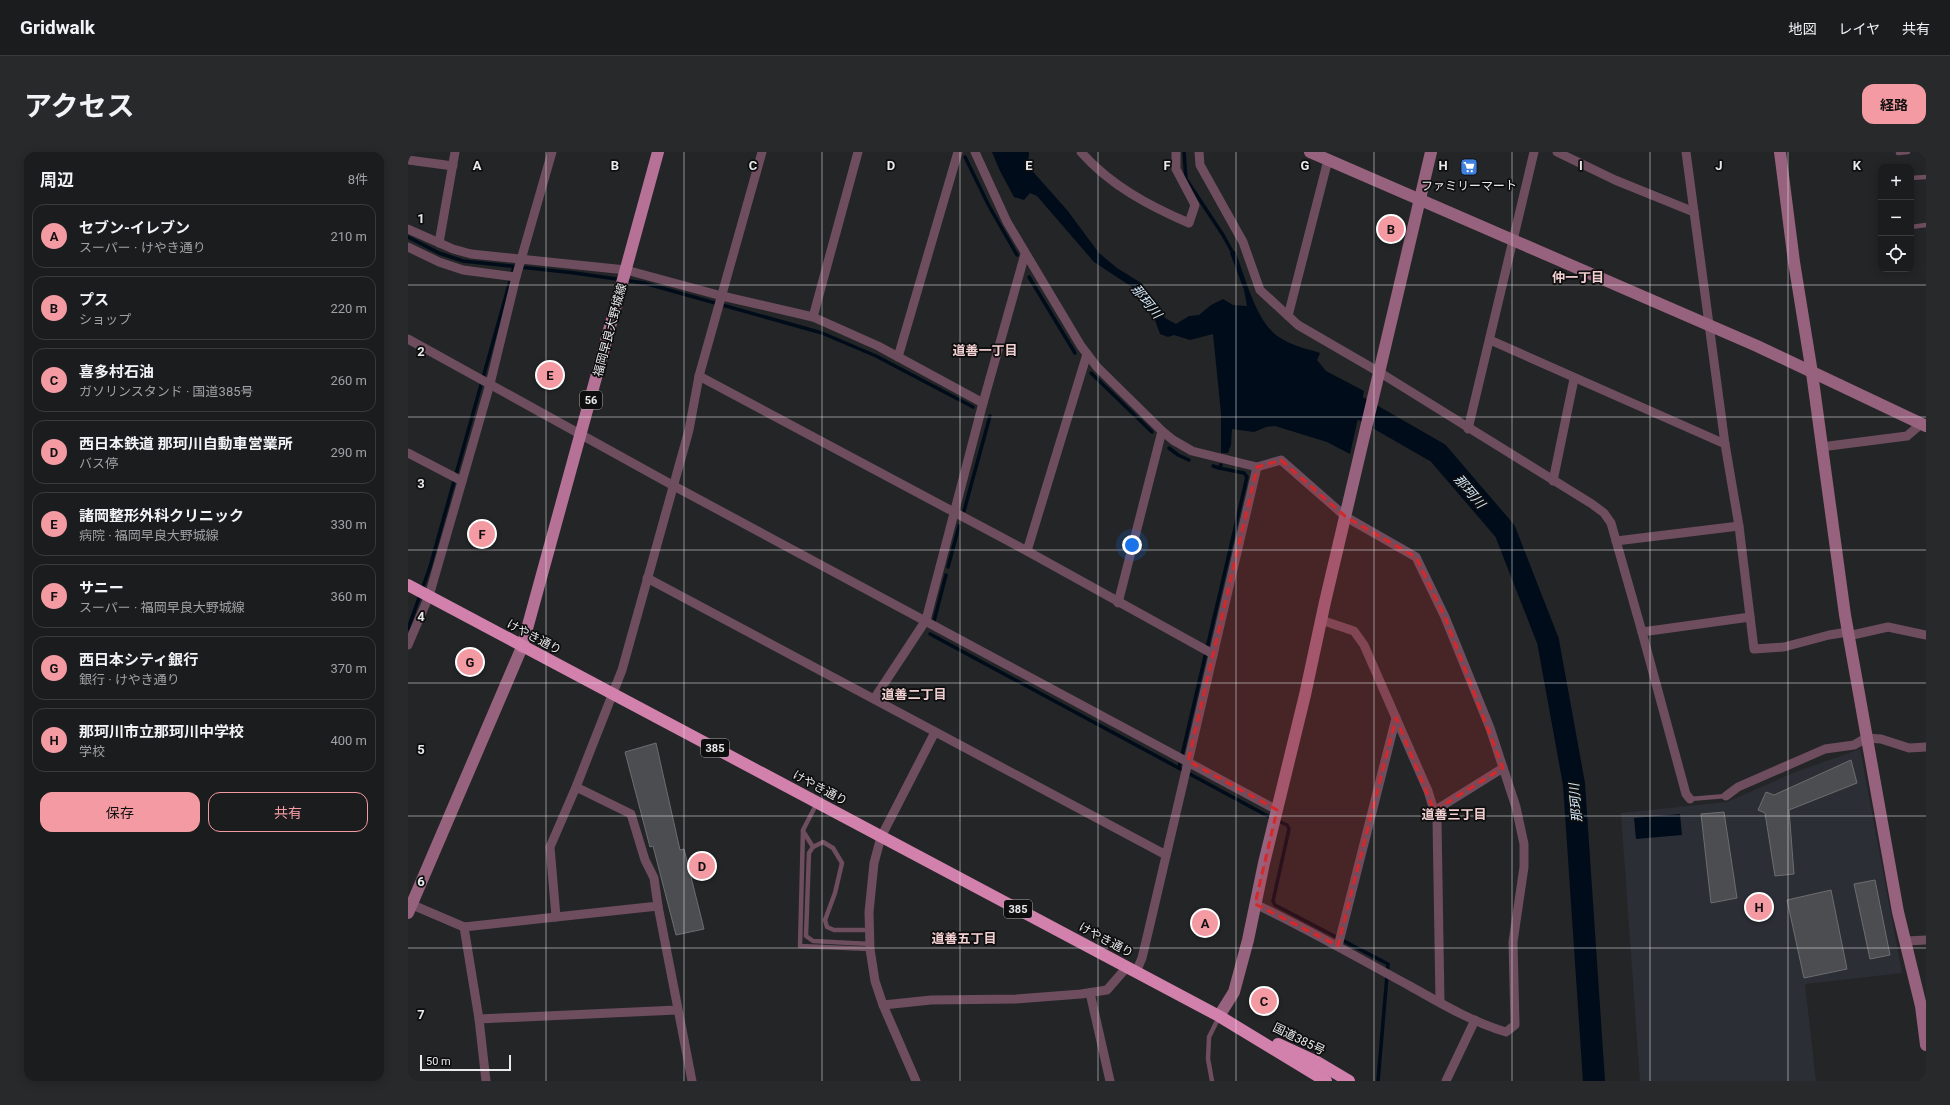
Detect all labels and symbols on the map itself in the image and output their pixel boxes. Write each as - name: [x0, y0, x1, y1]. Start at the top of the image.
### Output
- supermarket icon: ファミリーマート: [1459, 157, 1479, 177]
- text: A: [473, 158, 482, 173]
- text: B: [611, 158, 619, 173]
- text: C: [749, 158, 758, 173]
- text: D: [887, 158, 895, 173]
- text: E: [1025, 158, 1033, 173]
- text: F: [1163, 158, 1171, 173]
- text: G: [1301, 158, 1310, 173]
- text: H: [1438, 158, 1448, 173]
- text: I: [1579, 158, 1583, 173]
- text: J: [1715, 158, 1723, 173]
- text: K: [1853, 158, 1862, 173]
- place label: ファミリーマート: [1421, 179, 1517, 193]
- text: 1: [417, 211, 425, 226]
- pin: B: [1378, 214, 1404, 244]
- district label: 仲一丁目: [1552, 270, 1604, 285]
- water label: 那珂川: [1129, 281, 1166, 323]
- street label: 福岡早良大野城線: [591, 282, 629, 378]
- district label: 道善一丁目: [952, 343, 1018, 358]
- text: 2: [417, 344, 425, 359]
- pin: E: [537, 360, 563, 390]
- road number: 56: [580, 391, 602, 409]
- water label: 那珂川: [1451, 472, 1489, 512]
- text: 3: [417, 476, 425, 491]
- pin: F: [469, 519, 495, 549]
- your location: [1122, 535, 1142, 555]
- text: 4: [417, 609, 425, 624]
- street label: けやき通り: [504, 617, 564, 657]
- pin: G: [457, 647, 483, 677]
- district label: 道善二丁目: [881, 687, 947, 702]
- road number: 385: [701, 739, 729, 757]
- text: 5: [417, 742, 425, 757]
- street label: けやき通り: [790, 768, 850, 808]
- water label: 那珂川: [1566, 781, 1585, 823]
- district label: 道善三丁目: [1421, 807, 1487, 822]
- pin: D: [689, 851, 715, 881]
- text: 6: [417, 874, 425, 889]
- pin: H: [1746, 892, 1772, 922]
- road number: 385: [1004, 900, 1032, 918]
- pin: A: [1192, 908, 1218, 938]
- street label: けやき通り: [1076, 920, 1136, 960]
- district label: 道善五丁目: [931, 931, 997, 946]
- pin: C: [1251, 986, 1277, 1016]
- text: 7: [417, 1007, 425, 1022]
- street label: 国道385号: [1271, 1020, 1327, 1058]
- scale bar: [420, 1053, 511, 1072]

